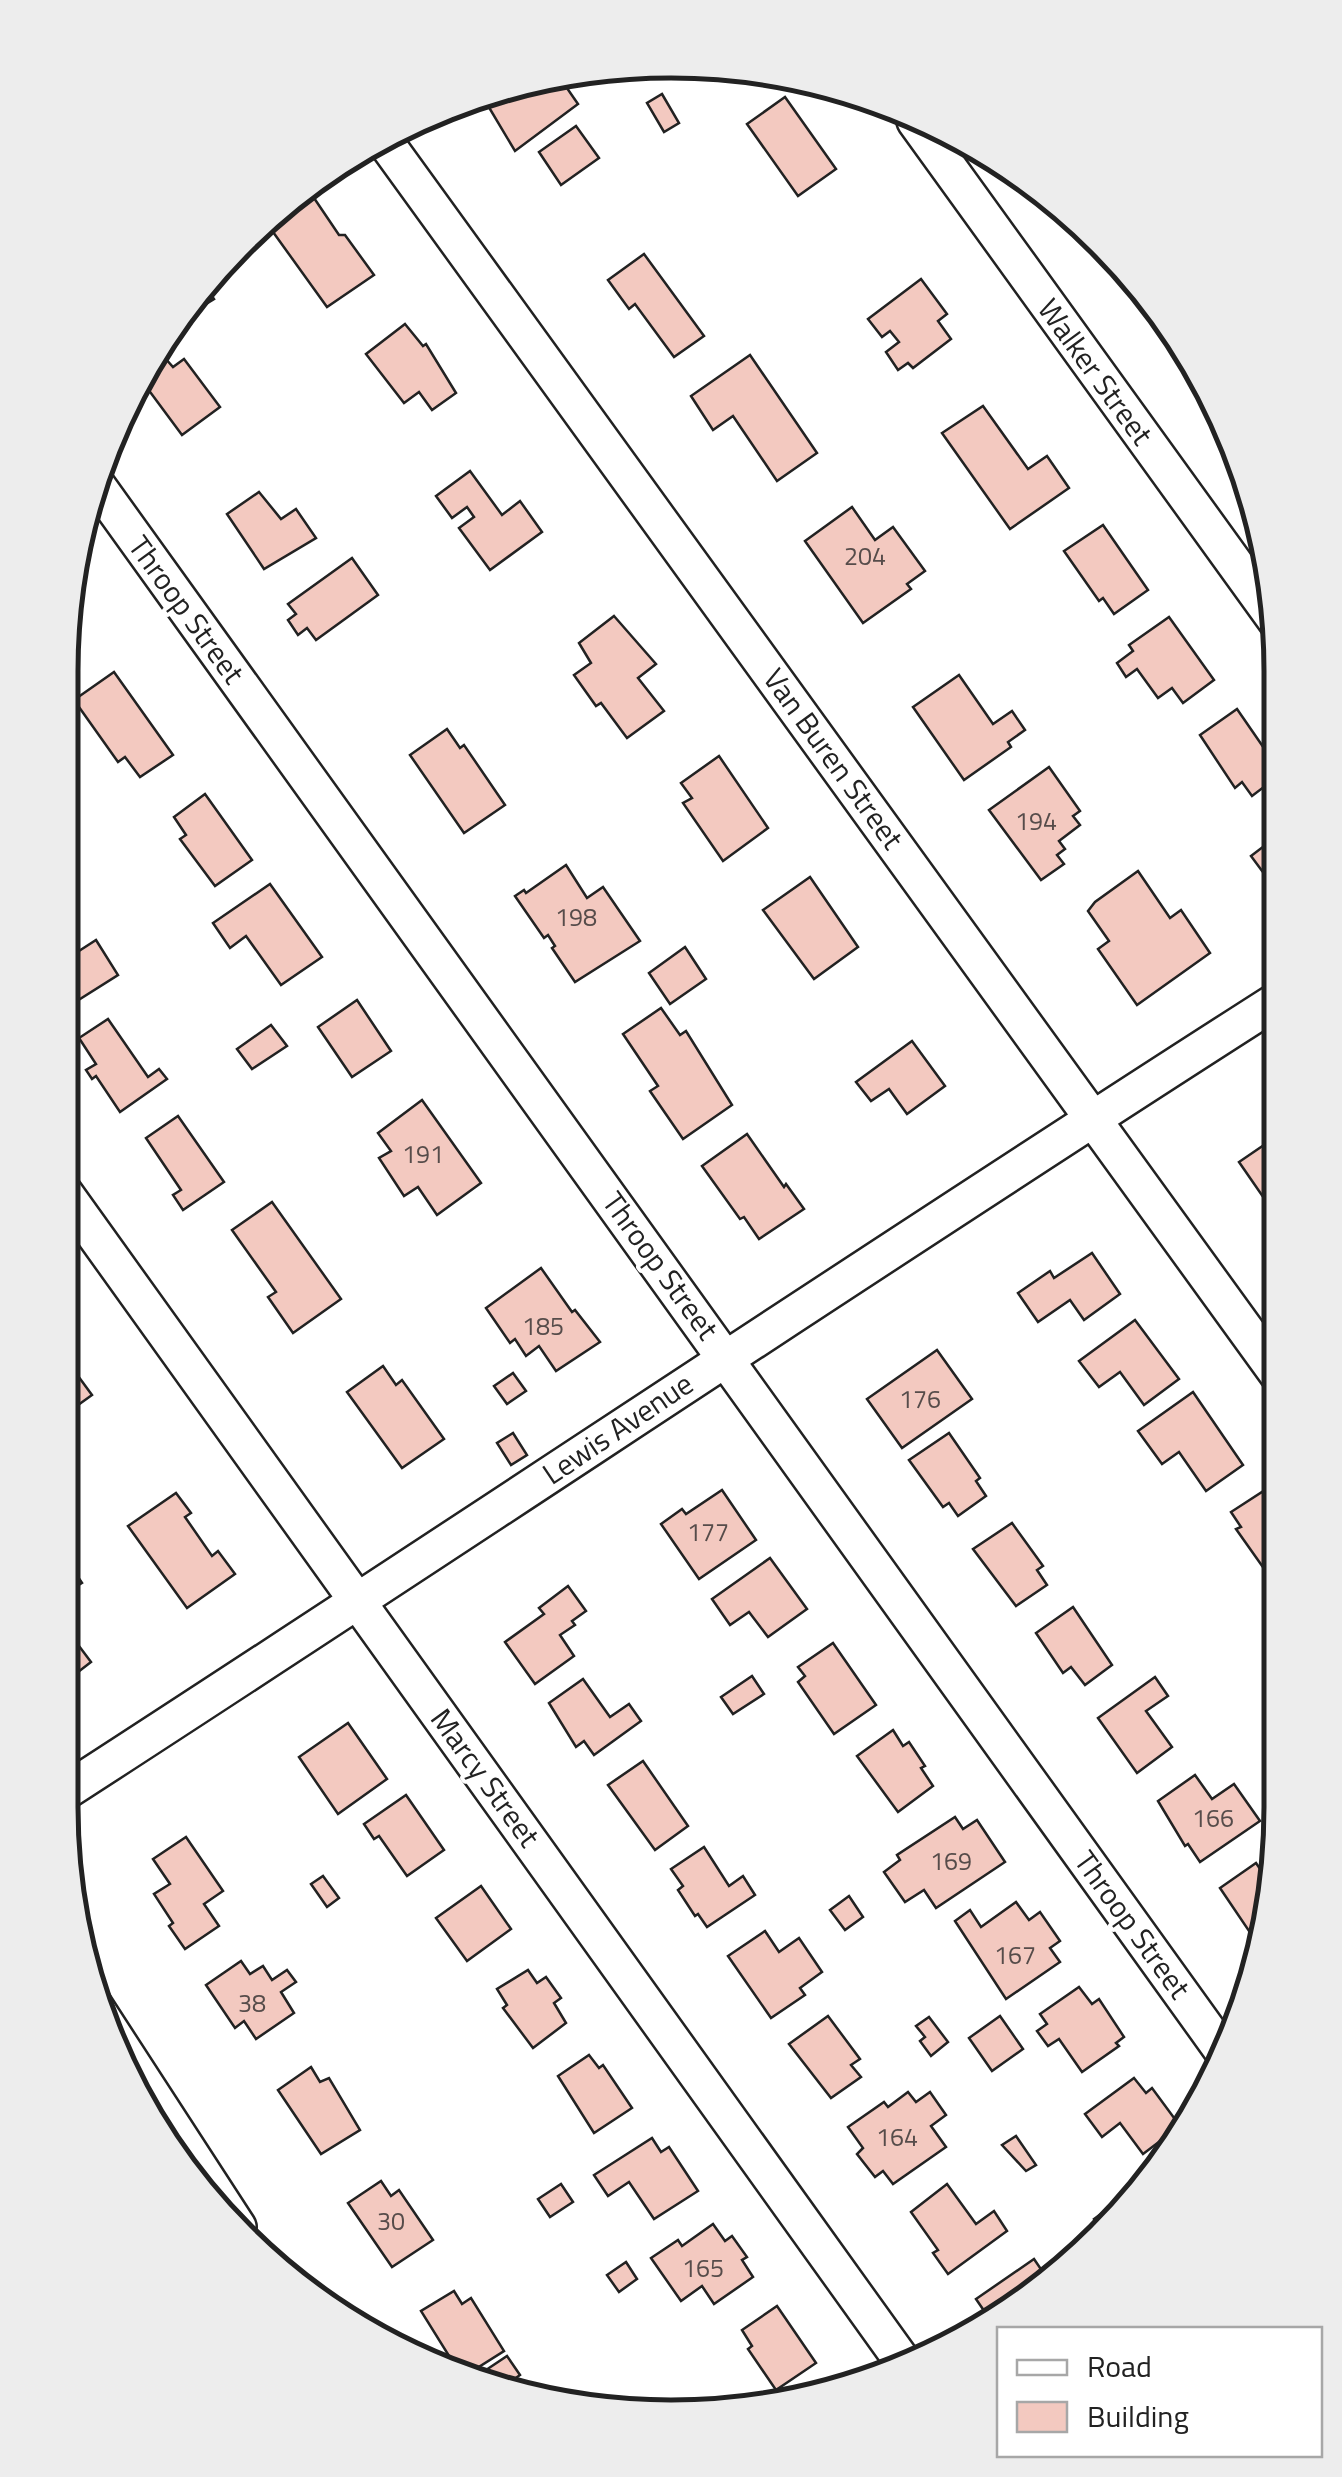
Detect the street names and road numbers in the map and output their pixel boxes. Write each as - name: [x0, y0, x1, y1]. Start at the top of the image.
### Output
- street label: Walker Street: [1027, 289, 1165, 455]
- street label: Throop Street: [117, 526, 257, 693]
- street label: Van Buren Street: [752, 658, 916, 859]
- street label: Throop Street: [591, 1182, 731, 1349]
- street label: Lewis Avenue: [533, 1361, 702, 1496]
- street label: Marcy Street: [420, 1698, 552, 1857]
- street label: Throop Street: [1063, 1841, 1203, 2008]

